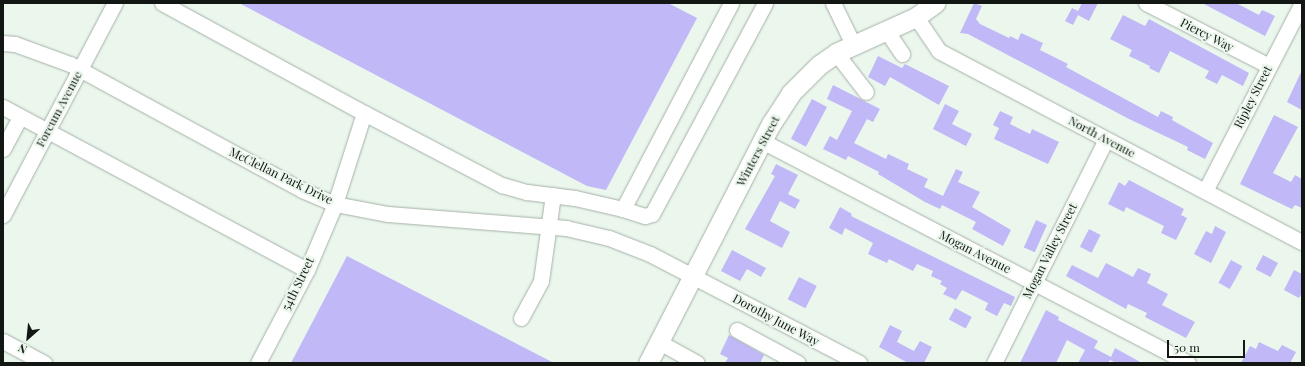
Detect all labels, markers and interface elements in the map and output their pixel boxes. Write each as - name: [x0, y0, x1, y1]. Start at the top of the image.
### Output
- street label: Piercy Way: [1178, 15, 1236, 55]
- street label: Ripley Street: [1231, 63, 1275, 131]
- street label: Forcum Avenue: [33, 68, 85, 150]
- street label: Winters Street: [733, 113, 783, 189]
- street label: North Avenue: [1066, 113, 1138, 161]
- street label: McClellan Park Drive: [227, 145, 335, 207]
- street label: Mogan Valley Street: [1020, 201, 1080, 301]
- street label: Mogan Avenue: [937, 228, 1013, 276]
- street label: 54th Street: [279, 255, 317, 313]
- street label: Dorothy June Way: [730, 291, 822, 349]
- north arrow: [8, 318, 48, 358]
- scale bar: [1169, 332, 1247, 358]
- text: 50 m: [1174, 339, 1200, 355]
- text: N: [15, 341, 29, 358]

